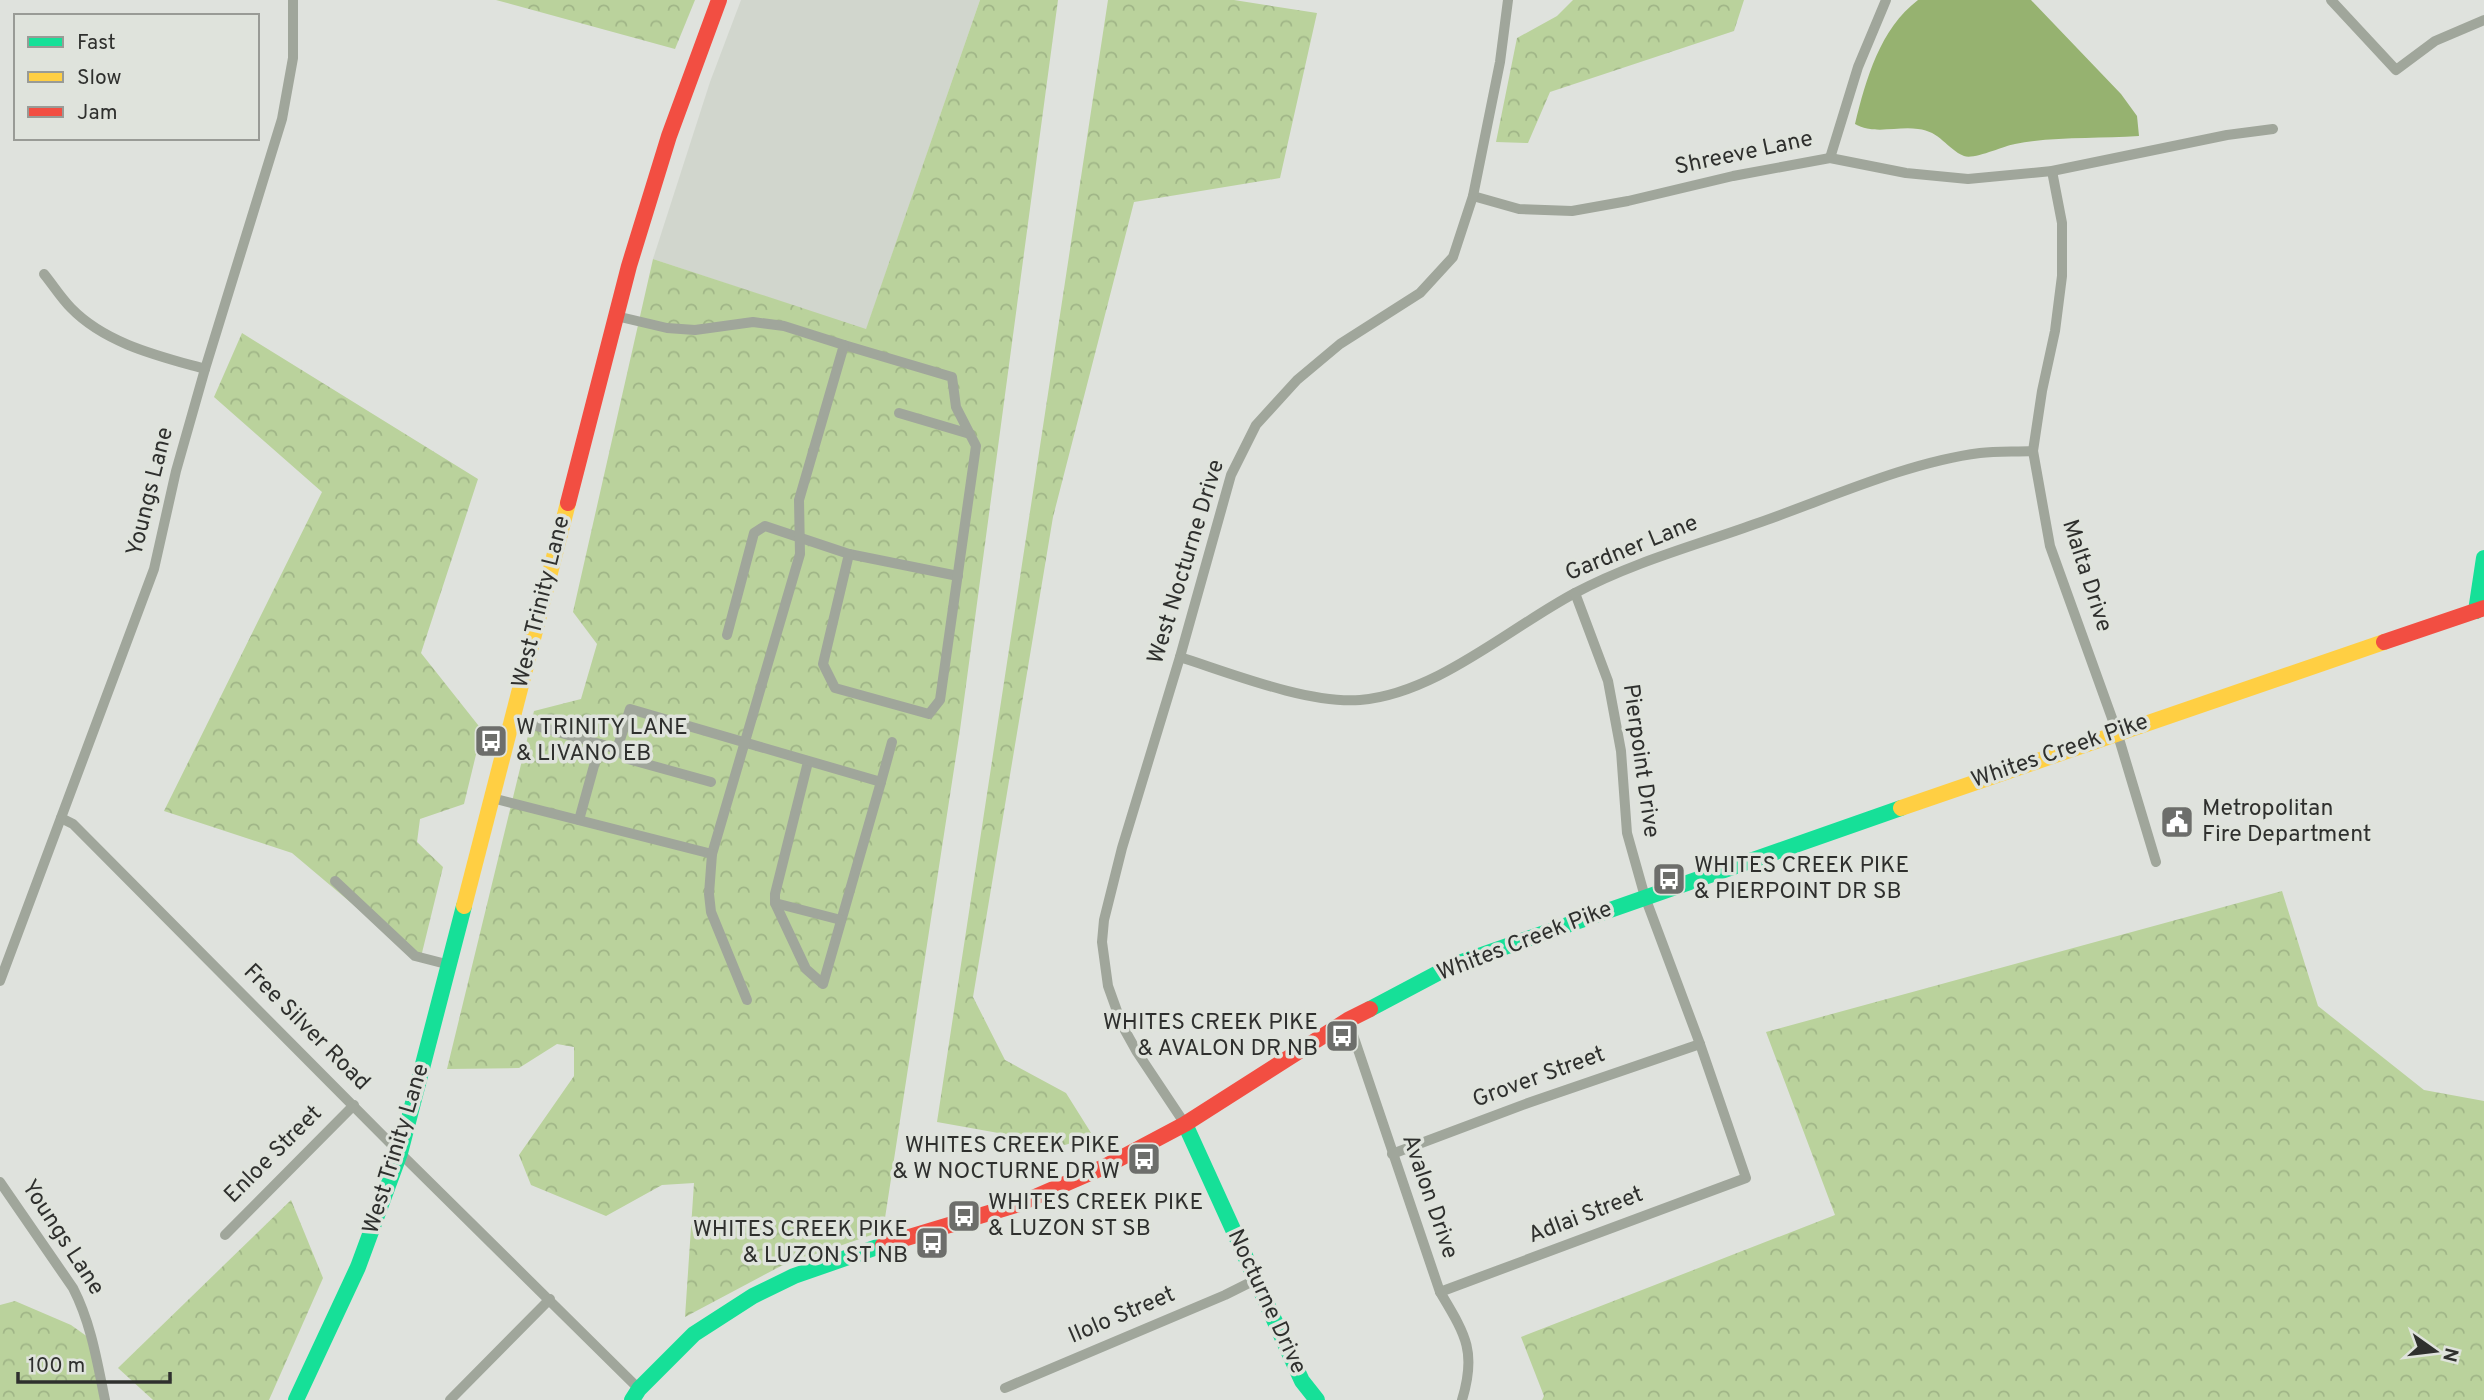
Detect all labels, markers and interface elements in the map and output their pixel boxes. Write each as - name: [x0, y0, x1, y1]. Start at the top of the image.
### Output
- legend: [14, 14, 259, 140]
- text: Fast: [77, 30, 116, 57]
- text: Slow: [77, 65, 122, 92]
- text: Jam: [77, 100, 118, 127]
- street label: Shreeve Lane: [1672, 125, 1816, 183]
- street label: Youngs Lane: [121, 425, 181, 559]
- street label: West Nocturne Drive: [1142, 456, 1232, 668]
- street label: Gardner Lane: [1561, 509, 1703, 589]
- street label: West Trinity Lane: [507, 513, 577, 691]
- street label: Malta Drive: [2054, 516, 2118, 636]
- street label: Pierpoint Drive: [1615, 682, 1665, 840]
- street label: Whites Creek Pike: [1968, 708, 2152, 796]
- place label: W TRINITY LANE & LIVANO EB: [516, 714, 688, 769]
- bus stop icon: W TRINITY LANE & LIVANO EB: [472, 722, 510, 760]
- place label: Metropolitan Fire Department: [2202, 795, 2372, 850]
- public building icon: Metropolitan Fire Department: [2158, 803, 2196, 841]
- place label: WHITES CREEK PIKE & PIERPOINT DR SB: [1694, 852, 1909, 907]
- bus stop icon: WHITES CREEK PIKE & PIERPOINT DR SB: [1650, 860, 1688, 898]
- street label: Whites Creek Pike: [1433, 895, 1617, 989]
- street label: Free Silver Road: [236, 958, 376, 1098]
- place label: WHITES CREEK PIKE & AVALON DR NB: [1103, 1009, 1318, 1064]
- bus stop icon: WHITES CREEK PIKE & AVALON DR NB: [1323, 1017, 1361, 1055]
- street label: Grover Street: [1469, 1041, 1609, 1115]
- street label: West Trinity Lane: [357, 1060, 437, 1238]
- street label: Enloe Street: [219, 1100, 329, 1210]
- street label: Avalon Drive: [1394, 1131, 1464, 1263]
- place label: WHITES CREEK PIKE & W NOCTURNE DR W: [893, 1132, 1120, 1187]
- bus stop icon: WHITES CREEK PIKE & W NOCTURNE DR W: [1125, 1140, 1163, 1178]
- street label: Youngs Lane: [14, 1175, 110, 1301]
- street label: Adlai Street: [1524, 1181, 1648, 1251]
- place label: WHITES CREEK PIKE & LUZON ST SB: [988, 1189, 1203, 1244]
- bus stop icon: WHITES CREEK PIKE & LUZON ST SB: [945, 1197, 983, 1235]
- place label: WHITES CREEK PIKE & LUZON ST NB: [693, 1216, 908, 1271]
- bus stop icon: WHITES CREEK PIKE & LUZON ST NB: [913, 1224, 951, 1262]
- street label: Nocturne Drive: [1220, 1225, 1312, 1379]
- street label: Ilolo Street: [1064, 1281, 1180, 1351]
- north arrow: [2400, 1316, 2470, 1386]
- scale bar: [18, 1340, 170, 1384]
- text: N: [2436, 1345, 2463, 1364]
- text: 100 m: [28, 1353, 85, 1380]

